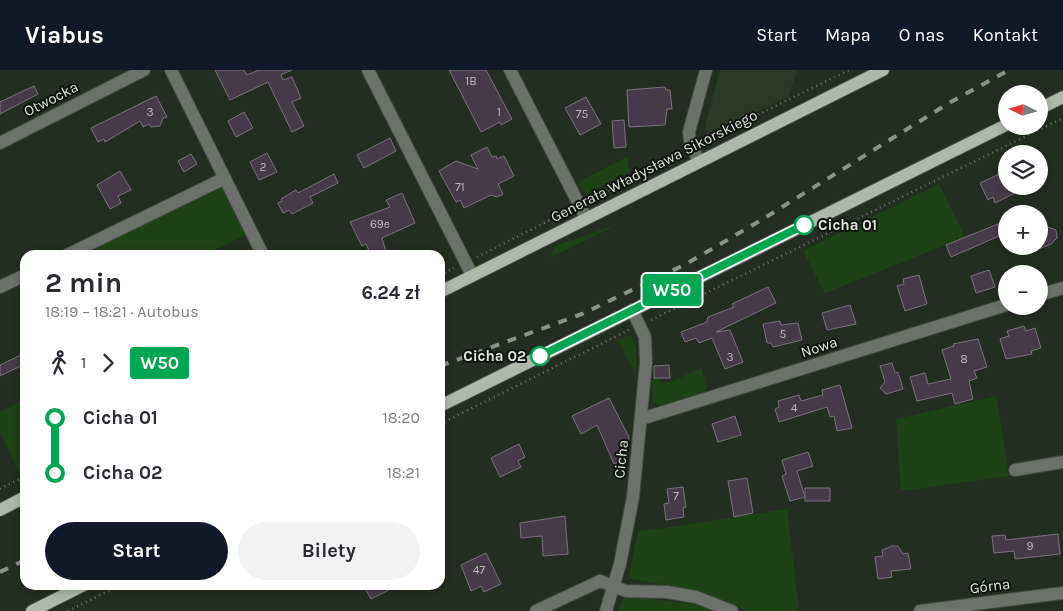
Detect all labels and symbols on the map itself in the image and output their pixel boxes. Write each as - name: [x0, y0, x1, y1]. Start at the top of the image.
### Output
- house number: 1B: [465, 74, 477, 88]
- street label: Otwocka: [21, 78, 81, 120]
- north arrow: [998, 85, 1048, 135]
- house number: 3: [146, 105, 154, 119]
- house number: 1: [497, 105, 501, 119]
- street label: Generała Władysława Sikorskiego: [548, 106, 760, 226]
- house number: 75: [576, 107, 588, 121]
- house number: 2: [260, 160, 267, 174]
- house number: 71: [455, 180, 465, 194]
- marker: Cicha 01: [794, 215, 814, 235]
- place label: Cicha 01: [818, 216, 877, 234]
- house number: 69e: [370, 217, 390, 231]
- line badge: W50: [643, 274, 701, 306]
- house number: 5: [780, 327, 787, 341]
- street label: Nowa: [798, 333, 840, 361]
- marker: Cicha 02: [530, 346, 550, 366]
- place label: Cicha 02: [463, 347, 526, 365]
- house number: 3: [726, 350, 734, 364]
- house number: 8: [960, 352, 968, 366]
- house number: 4: [791, 401, 798, 415]
- street label: Cicha: [610, 439, 632, 479]
- house number: 7: [673, 489, 679, 503]
- house number: 9: [1027, 539, 1034, 553]
- house number: 47: [473, 563, 486, 577]
- street label: Górna: [969, 575, 1011, 597]

